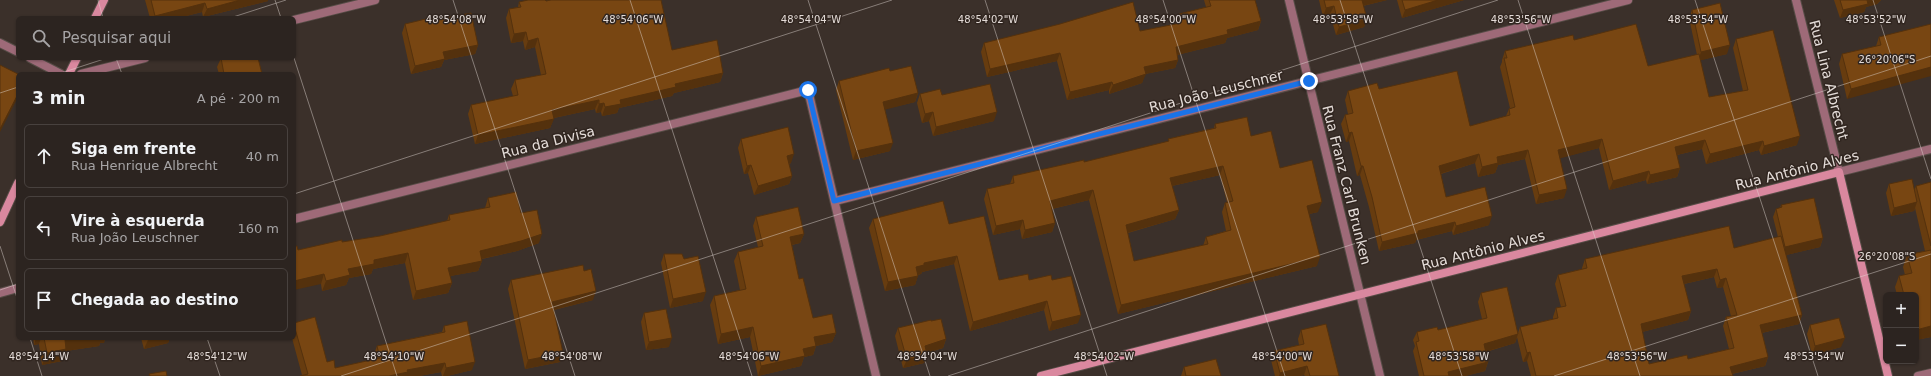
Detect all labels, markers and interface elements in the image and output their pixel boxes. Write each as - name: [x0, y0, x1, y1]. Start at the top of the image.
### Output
- text: 48°54'08"W: [426, 14, 486, 25]
- text: 48°54'06"W: [603, 14, 663, 25]
- text: 48°54'04"W: [781, 14, 841, 25]
- text: 48°54'02"W: [958, 14, 1018, 25]
- text: 48°54'00"W: [1136, 14, 1196, 25]
- text: 48°53'58"W: [1313, 14, 1373, 25]
- text: 48°53'56"W: [1491, 14, 1551, 25]
- text: 48°53'54"W: [1668, 14, 1728, 25]
- text: 48°53'52"W: [1846, 14, 1906, 25]
- search box: [16, 16, 296, 60]
- street label: Rua Lina Albrecht: [1806, 18, 1852, 142]
- icon: search: [30, 27, 52, 49]
- text: Pesquisar aqui: [62, 29, 171, 47]
- text: 26°20'06"S: [1859, 54, 1915, 65]
- street label: Rua João Leuschner: [1147, 67, 1285, 115]
- route end: [1300, 72, 1318, 90]
- route start: [799, 81, 817, 99]
- text: 3 min: [32, 88, 85, 108]
- text: A pé · 200 m: [197, 91, 280, 106]
- street label: Rua Franz Carl Brunken: [1319, 104, 1375, 266]
- street label: Rua da Divisa: [500, 123, 596, 161]
- text: Siga em frente: [71, 140, 196, 158]
- icon: ahead: [33, 145, 55, 167]
- street label: Rua Antônio Alves: [1733, 147, 1861, 193]
- text: 40 m: [246, 149, 279, 164]
- text: Rua Henrique Albrecht: [71, 158, 218, 173]
- text: Vire à esquerda: [71, 212, 205, 230]
- icon: left: [33, 217, 55, 239]
- text: 160 m: [237, 221, 279, 236]
- street label: Rua Antônio Alves: [1419, 227, 1547, 273]
- text: Rua João Leuschner: [71, 230, 199, 245]
- text: 26°20'08"S: [1859, 251, 1915, 262]
- icon: arrive: [33, 289, 55, 311]
- text: Chegada ao destino: [71, 291, 239, 309]
- map controls: [1883, 292, 1919, 364]
- button: +: [1883, 292, 1919, 328]
- button: −: [1883, 328, 1919, 364]
- text: 48°54'14"W: [9, 351, 69, 362]
- text: 48°54'12"W: [187, 351, 247, 362]
- text: 48°54'10"W: [364, 351, 424, 362]
- text: 48°54'08"W: [542, 351, 602, 362]
- text: 48°54'06"W: [719, 351, 779, 362]
- text: 48°54'04"W: [897, 351, 957, 362]
- text: 48°54'02"W: [1074, 351, 1134, 362]
- text: 48°54'00"W: [1252, 351, 1312, 362]
- text: 48°53'58"W: [1429, 351, 1489, 362]
- text: 48°53'56"W: [1607, 351, 1667, 362]
- text: 48°53'54"W: [1784, 351, 1844, 362]

